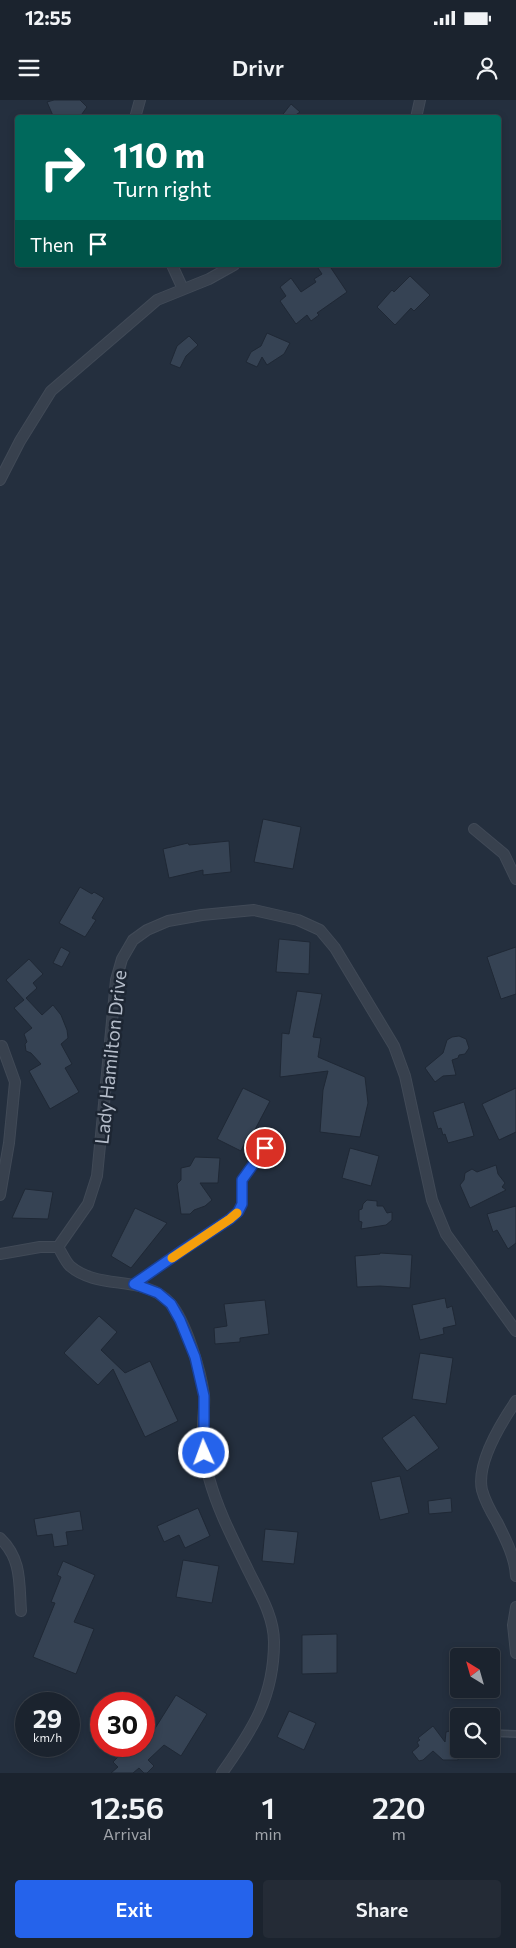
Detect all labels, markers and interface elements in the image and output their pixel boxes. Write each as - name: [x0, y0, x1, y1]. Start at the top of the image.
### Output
- text: 12:55: [25, 6, 72, 29]
- icon: menu: [15, 54, 43, 82]
- text: Drivr: [232, 54, 284, 81]
- icon: person: [473, 54, 501, 82]
- text: 110 m: [113, 132, 205, 175]
- icon: right: [30, 135, 95, 200]
- text: Turn right: [113, 175, 211, 202]
- icon: arrive: [84, 230, 112, 258]
- text: Then: [30, 233, 74, 256]
- street label: Lady Hamilton Drive: [89, 969, 131, 1145]
- pin: [244, 1127, 286, 1169]
- icon: arrive: [251, 1134, 279, 1162]
- position arrow: [177, 1426, 229, 1478]
- north arrow: [450, 1648, 500, 1698]
- map controls: [450, 1648, 500, 1758]
- speed limit sign: 30: [90, 1692, 155, 1757]
- text: 29: [33, 1703, 62, 1733]
- button: search: [450, 1708, 500, 1758]
- text: km/h: [33, 1730, 62, 1744]
- text: 12:56: [90, 1788, 164, 1825]
- text: 1: [261, 1788, 275, 1825]
- text: 220: [372, 1788, 426, 1825]
- text: Arrival: [103, 1824, 151, 1843]
- text: min: [254, 1824, 282, 1843]
- text: m: [392, 1824, 406, 1843]
- button: Exit: [15, 1880, 253, 1938]
- button: Share: [263, 1880, 501, 1938]

